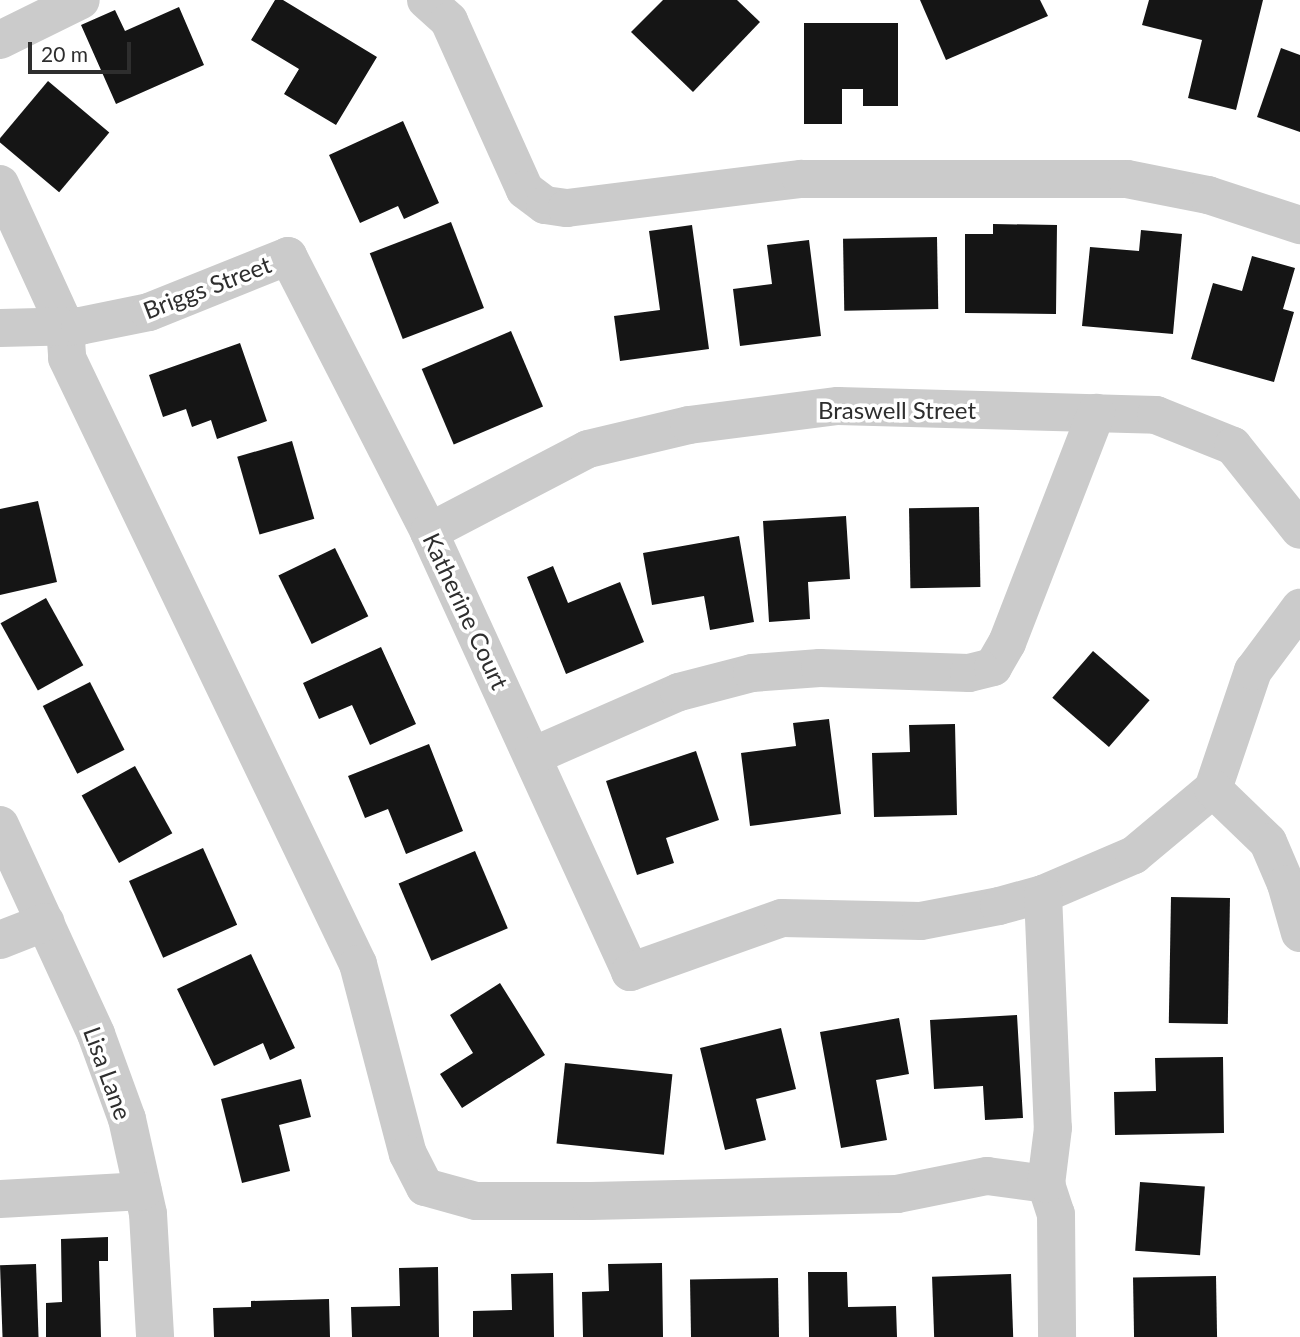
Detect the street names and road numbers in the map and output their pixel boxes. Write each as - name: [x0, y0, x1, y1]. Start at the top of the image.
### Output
- street label: Briggs Street: [139, 249, 275, 325]
- street label: Braswell Street: [818, 396, 976, 424]
- street label: Katherine Court: [417, 528, 515, 694]
- street label: Lisa Lane: [78, 1023, 138, 1123]

